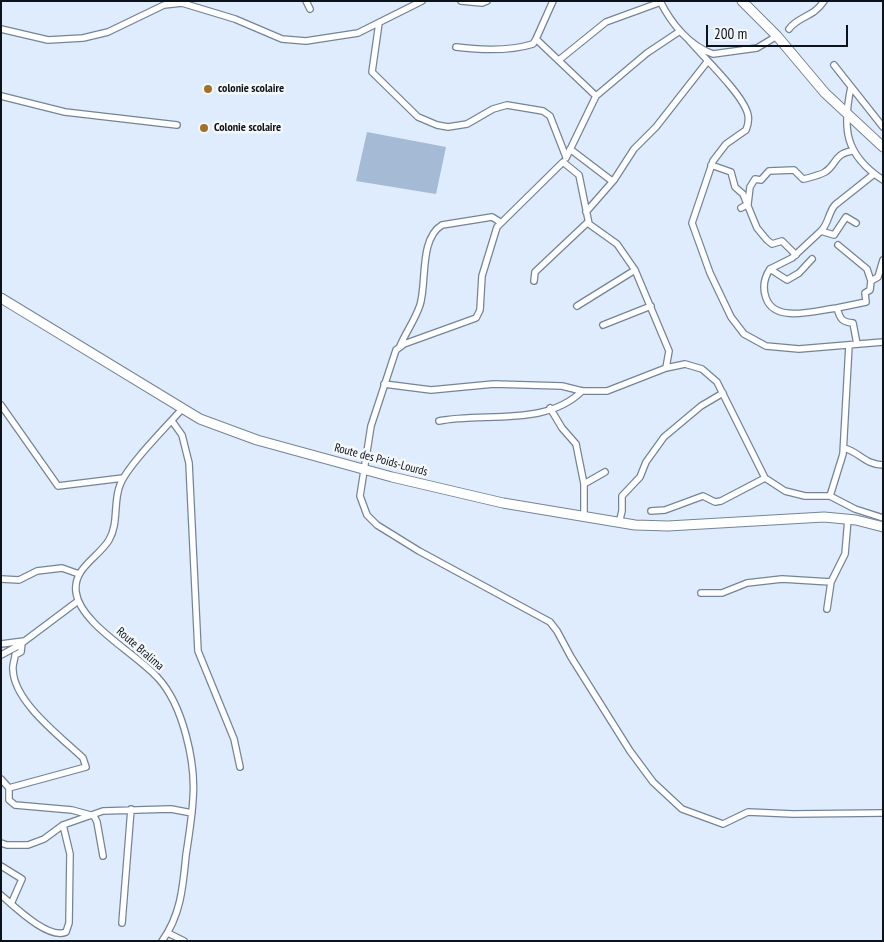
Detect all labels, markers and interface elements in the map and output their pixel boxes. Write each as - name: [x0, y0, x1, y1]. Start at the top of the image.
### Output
- scale bar: [709, 15, 852, 47]
- text: 200 m: [714, 24, 747, 43]
- place label: colonie scolaire: [218, 82, 284, 96]
- marker: colonie scolaire: [202, 83, 214, 95]
- place label: Colonie scolaire: [214, 121, 281, 135]
- marker: Colonie scolaire: [198, 122, 210, 134]
- street label: Route des Poids-Lourds: [333, 441, 429, 479]
- street label: Route Bralima: [113, 624, 167, 674]

